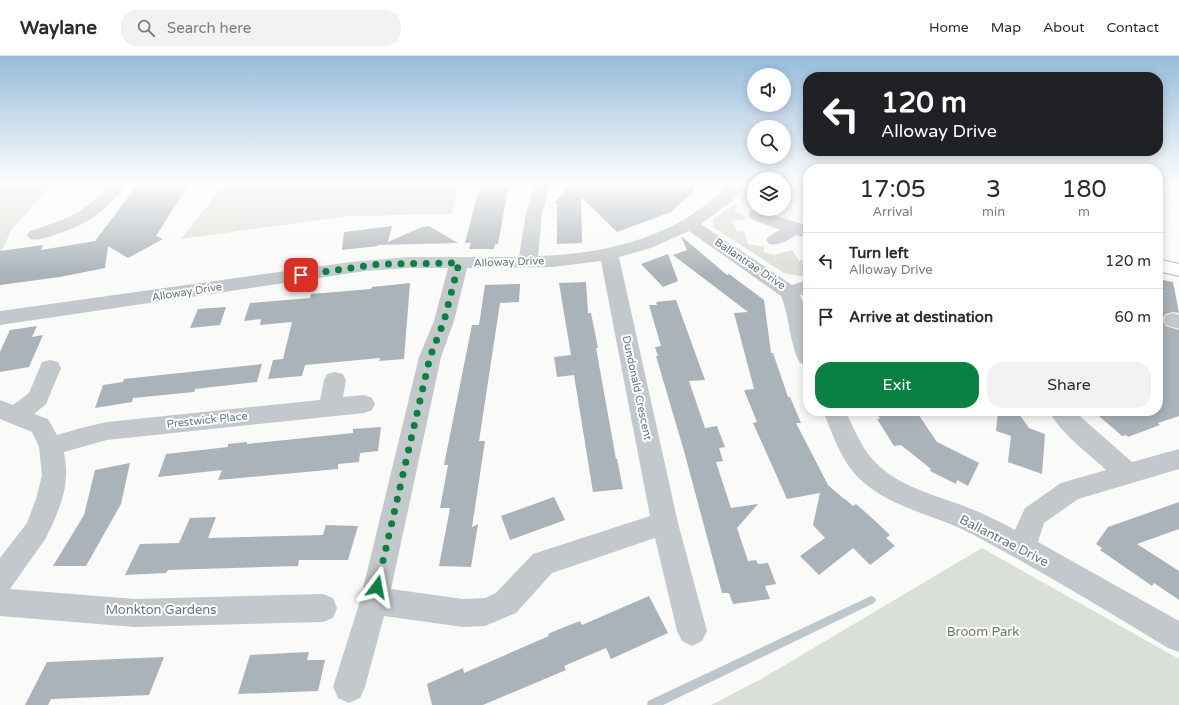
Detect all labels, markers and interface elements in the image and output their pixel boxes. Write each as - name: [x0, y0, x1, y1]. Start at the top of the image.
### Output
- search box: [121, 10, 401, 46]
- text: Waylane: [20, 17, 97, 39]
- icon: search: [135, 17, 157, 39]
- text: Search here: [167, 19, 251, 37]
- text: Home: [929, 19, 969, 36]
- text: Map: [991, 19, 1021, 36]
- text: About: [1043, 19, 1085, 36]
- text: Contact: [1107, 19, 1159, 36]
- map controls: [747, 68, 791, 216]
- button: sound: [747, 68, 791, 112]
- text: 120 m: [881, 86, 967, 120]
- icon: left: [815, 88, 867, 140]
- button: search: [747, 120, 791, 164]
- text: Alloway Drive: [881, 120, 997, 142]
- button: layers: [747, 172, 791, 216]
- text: 17:05: [859, 175, 926, 204]
- text: 3: [986, 175, 1001, 204]
- text: 180: [1061, 175, 1107, 204]
- text: Arrival: [872, 204, 913, 220]
- text: min: [982, 204, 1005, 220]
- text: m: [1078, 204, 1090, 220]
- street label: Ballantrae Drive: [712, 235, 788, 293]
- text: Turn left: [849, 244, 909, 262]
- icon: left: [815, 250, 837, 272]
- text: 120 m: [1105, 252, 1151, 270]
- street label: Alloway Drive: [473, 254, 545, 270]
- pin: [284, 258, 318, 292]
- text: Alloway Drive: [849, 262, 933, 278]
- icon: arrive: [290, 264, 312, 286]
- street label: Alloway Drive: [151, 280, 223, 304]
- icon: arrive: [815, 306, 837, 328]
- text: Arrive at destination: [849, 308, 993, 326]
- text: 60 m: [1114, 308, 1151, 326]
- street label: Dundonald Crescent: [620, 335, 654, 441]
- button: Exit: [815, 362, 979, 408]
- button: Share: [987, 362, 1151, 408]
- street label: Prestwick Place: [166, 409, 248, 431]
- street label: Ballantrae Drive: [957, 512, 1051, 570]
- position arrow: [356, 566, 398, 608]
- street label: Monkton Gardens: [105, 602, 217, 618]
- park label: Broom Park: [947, 624, 1019, 640]

